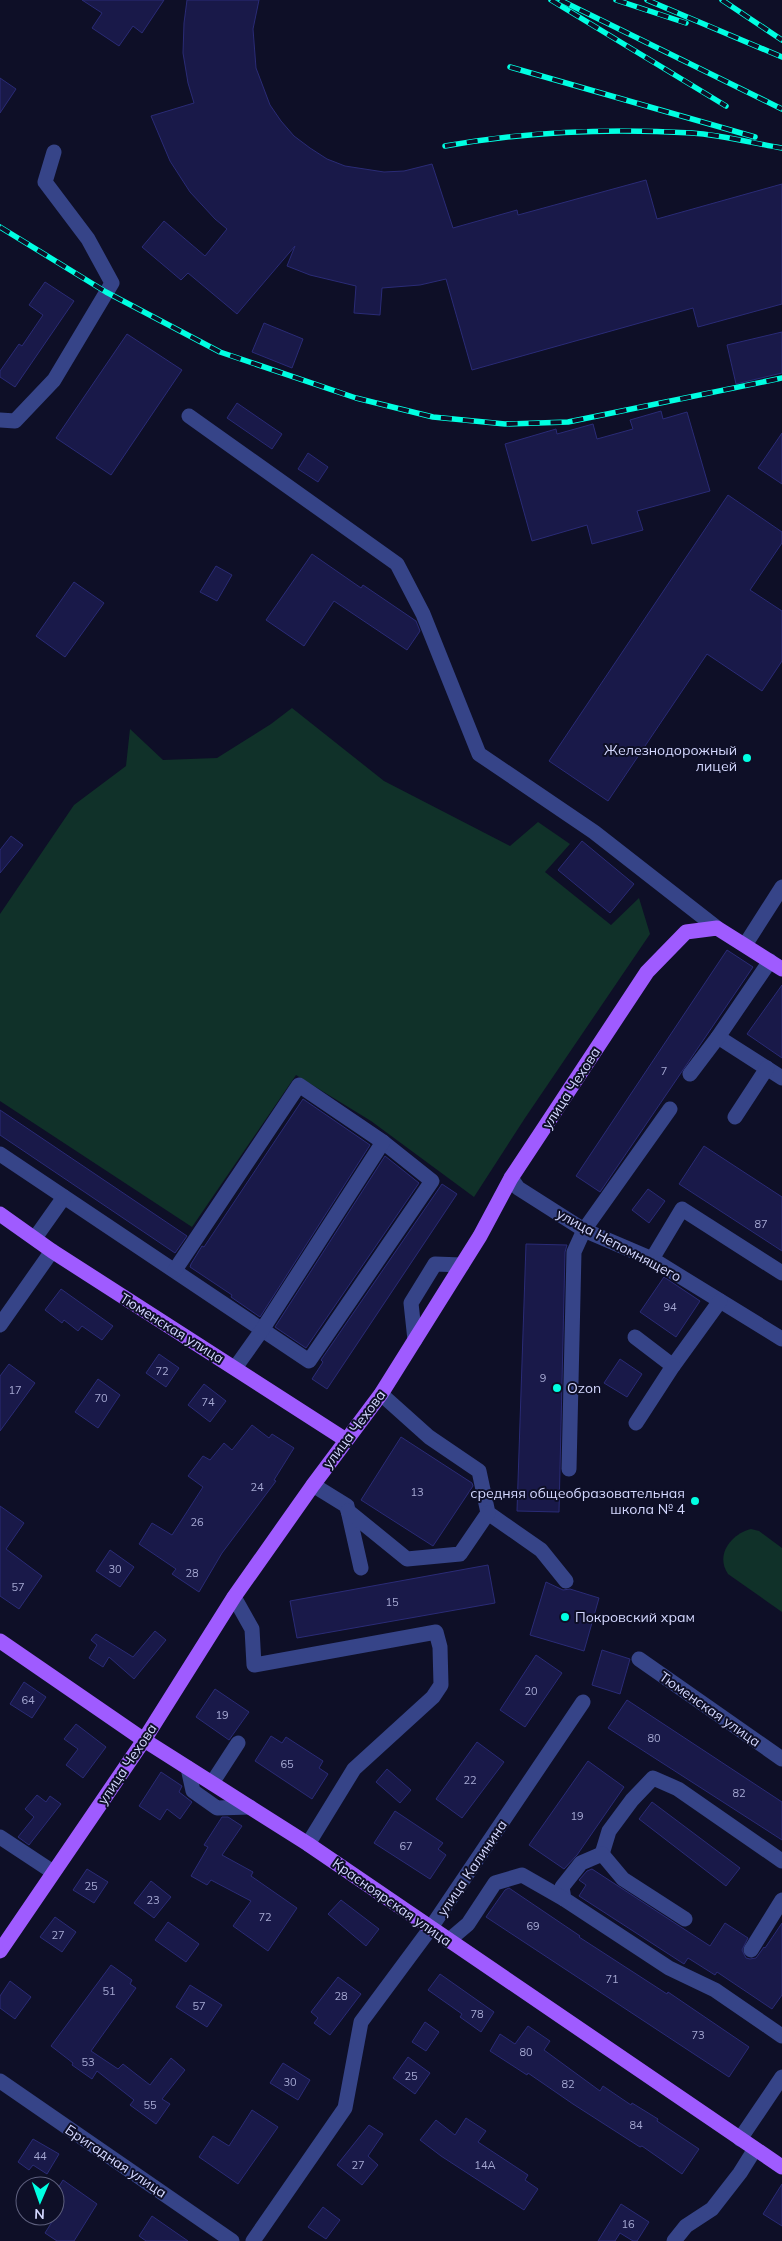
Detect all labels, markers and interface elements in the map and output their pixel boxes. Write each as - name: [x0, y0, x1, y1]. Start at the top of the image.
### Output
- place label: Железнодорожный лицей: [604, 741, 737, 775]
- marker: Железнодорожный лицей: [741, 752, 753, 764]
- street label: улица Чехова: [538, 1044, 604, 1132]
- house number: 7: [661, 1064, 667, 1078]
- street label: улица Непомнящего: [553, 1204, 685, 1286]
- house number: 87: [754, 1217, 768, 1231]
- street label: Тюменская улица: [117, 1289, 227, 1367]
- house number: 94: [663, 1300, 677, 1314]
- house number: 72: [155, 1364, 169, 1378]
- house number: 9: [540, 1371, 546, 1385]
- place label: Ozon: [567, 1379, 601, 1397]
- marker: Ozon: [551, 1382, 563, 1394]
- house number: 17: [8, 1383, 22, 1397]
- street label: улица Чехова: [319, 1386, 389, 1472]
- house number: 70: [94, 1391, 108, 1405]
- house number: 74: [201, 1395, 215, 1409]
- house number: 24: [250, 1480, 264, 1494]
- place label: средняя общеобразовательная школа № 4: [470, 1484, 686, 1518]
- house number: 13: [410, 1485, 424, 1499]
- marker: средняя общеобразовательная школа № 4: [689, 1495, 701, 1507]
- house number: 26: [190, 1515, 204, 1529]
- house number: 30: [108, 1562, 122, 1576]
- house number: 28: [185, 1566, 199, 1580]
- house number: 57: [11, 1580, 25, 1594]
- house number: 15: [385, 1595, 399, 1609]
- place label: Покровский храм: [575, 1608, 695, 1626]
- marker: Покровский храм: [559, 1611, 571, 1623]
- street label: Тюменская улица: [656, 1667, 764, 1751]
- house number: 20: [524, 1684, 538, 1698]
- house number: 64: [21, 1693, 35, 1707]
- house number: 19: [215, 1708, 229, 1722]
- street label: улица Чехова: [93, 1720, 161, 1808]
- house number: 80: [647, 1731, 661, 1745]
- house number: 65: [280, 1757, 294, 1771]
- house number: 22: [463, 1773, 477, 1787]
- house number: 82: [732, 1786, 746, 1800]
- house number: 19: [570, 1809, 584, 1823]
- street label: улица Калинина: [433, 1816, 511, 1920]
- house number: 67: [399, 1839, 413, 1853]
- street label: Красноярская улица: [329, 1854, 455, 1950]
- house number: 25: [84, 1879, 98, 1893]
- house number: 23: [146, 1893, 160, 1907]
- house number: 72: [258, 1910, 272, 1924]
- house number: 69: [526, 1919, 540, 1933]
- house number: 27: [51, 1928, 65, 1942]
- house number: 71: [605, 1972, 619, 1986]
- house number: 51: [102, 1984, 116, 1998]
- house number: 28: [334, 1989, 348, 2003]
- house number: 57: [192, 1999, 206, 2013]
- house number: 78: [470, 2007, 484, 2021]
- house number: 73: [691, 2028, 705, 2042]
- house number: 80: [519, 2045, 533, 2059]
- house number: 53: [81, 2055, 95, 2069]
- house number: 25: [404, 2069, 418, 2083]
- house number: 30: [283, 2075, 297, 2089]
- house number: 82: [561, 2077, 575, 2091]
- house number: 55: [143, 2098, 157, 2112]
- house number: 84: [629, 2118, 643, 2132]
- street label: Бригадная улица: [62, 2120, 170, 2202]
- house number: 44: [33, 2149, 47, 2163]
- house number: 27: [351, 2158, 365, 2172]
- house number: 14А: [474, 2158, 496, 2172]
- north arrow: [15, 2176, 65, 2226]
- text: N: [34, 2205, 45, 2223]
- house number: 16: [621, 2217, 635, 2231]

